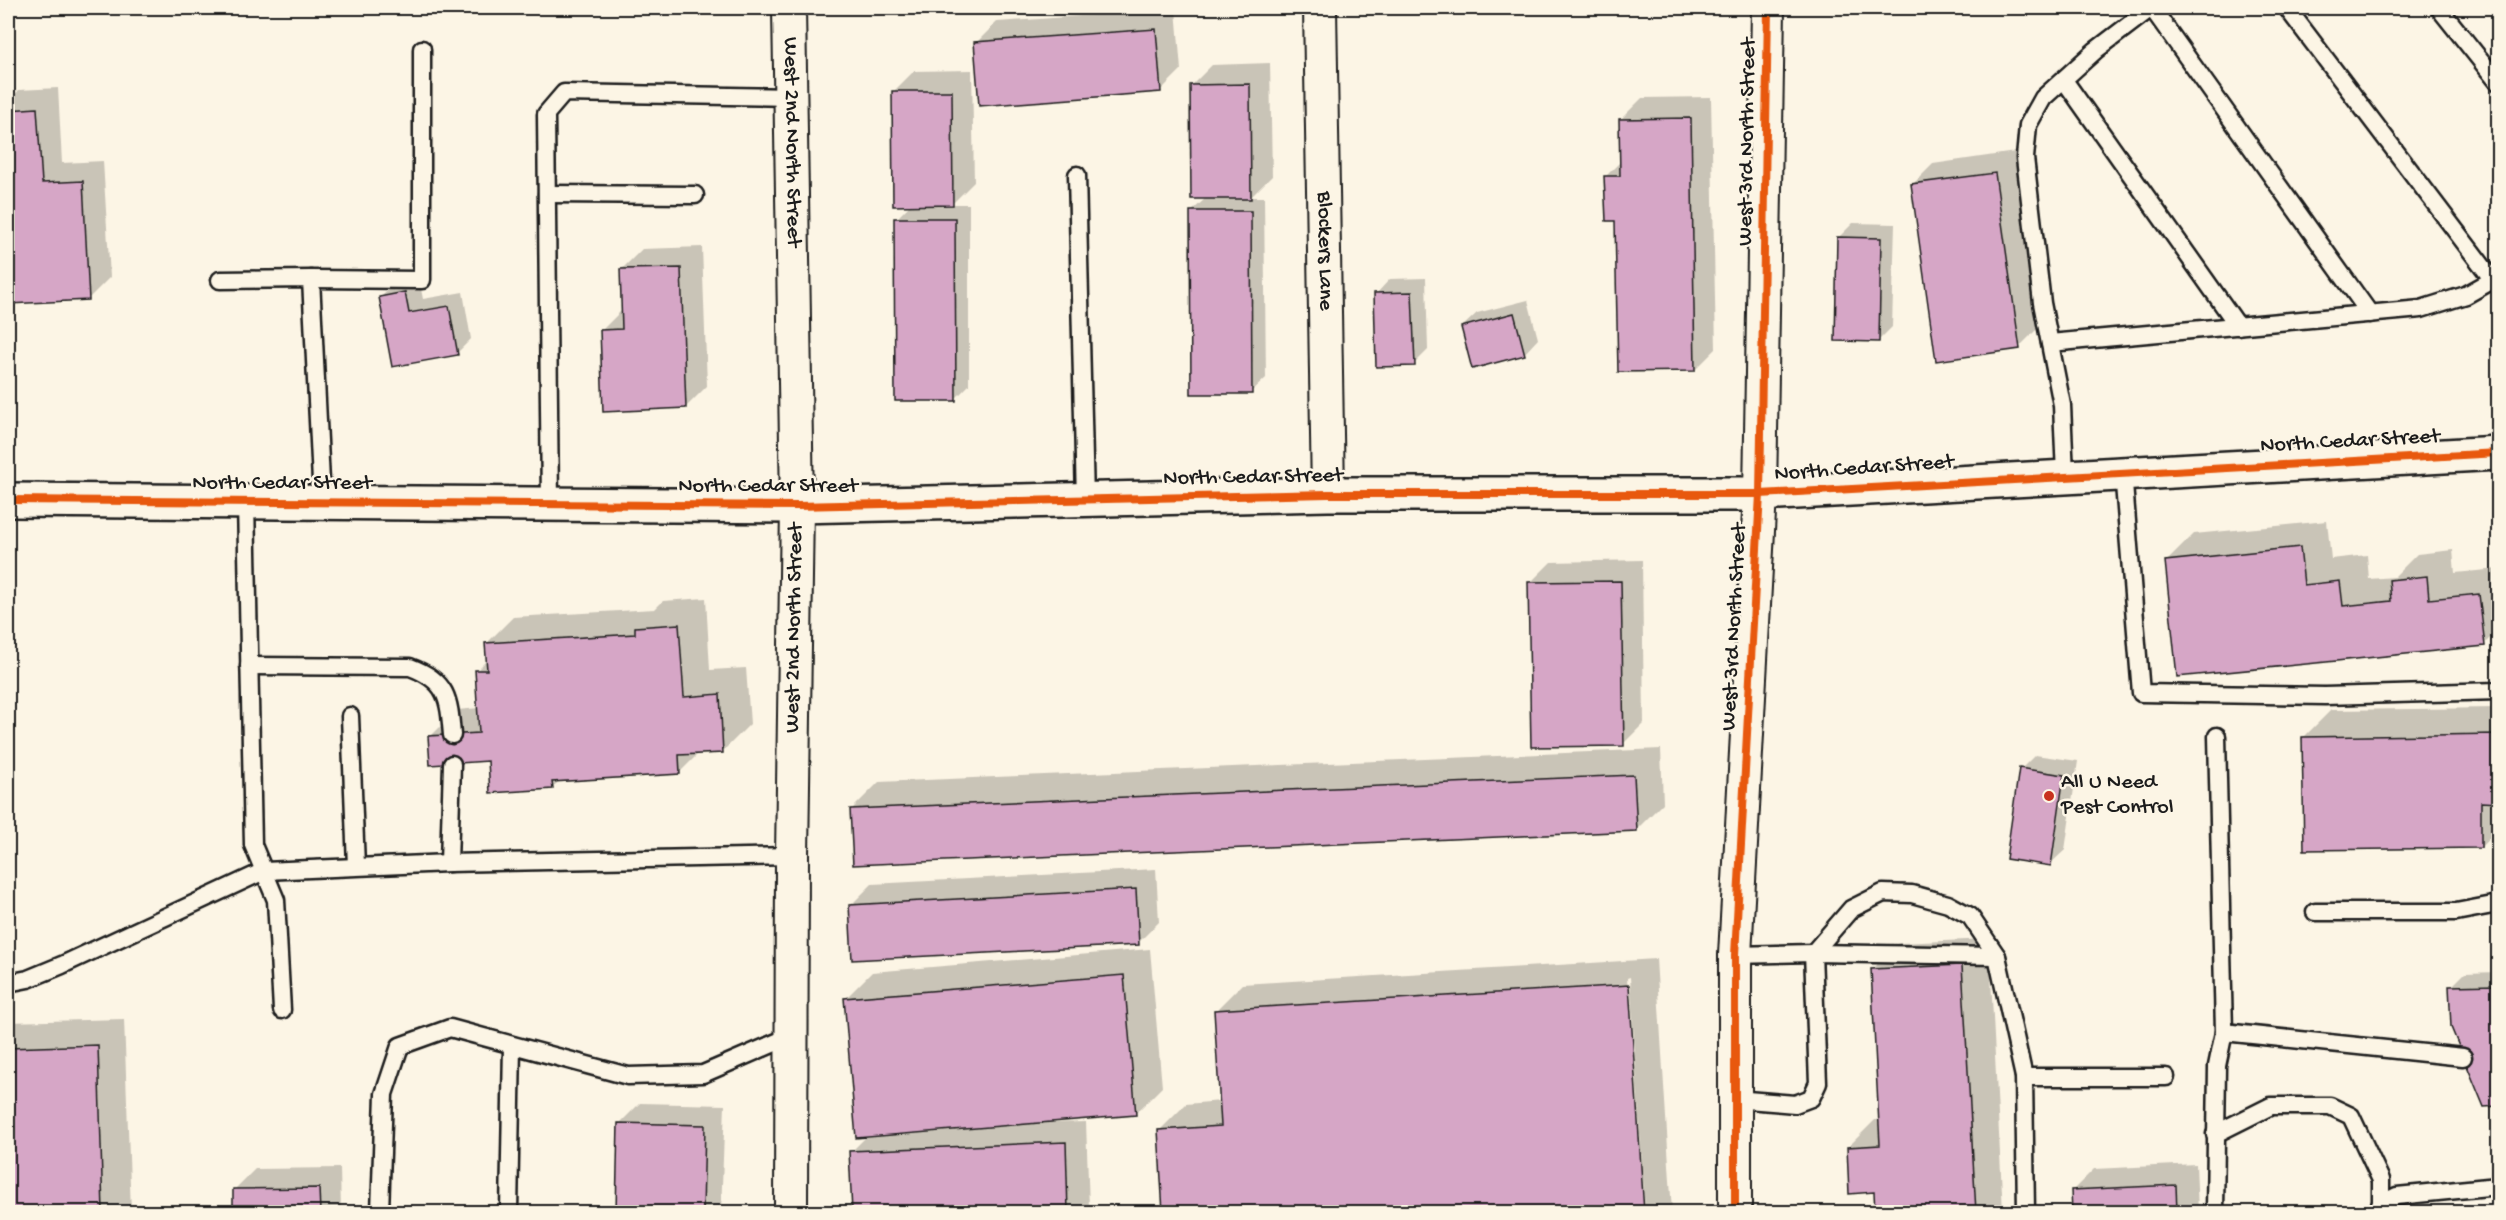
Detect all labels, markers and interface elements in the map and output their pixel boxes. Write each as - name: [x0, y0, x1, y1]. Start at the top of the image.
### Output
- street label: West 3rd North Street: [1733, 36, 1763, 246]
- street label: West 2nd North Street: [776, 37, 806, 249]
- street label: Blockers Lane: [1310, 190, 1338, 312]
- street label: North Cedar Street: [2260, 424, 2442, 460]
- street label: North Cedar Street: [1773, 450, 1957, 488]
- street label: North Cedar Street: [1163, 463, 1345, 493]
- street label: North Cedar Street: [192, 471, 374, 497]
- street label: North Cedar Street: [678, 474, 860, 500]
- street label: West 2nd North Street: [780, 521, 810, 733]
- street label: West 3rd North Street: [1717, 521, 1754, 731]
- place label: All U Need Pest Control: [2060, 770, 2174, 821]
- marker: All U Need Pest Control: [2042, 789, 2056, 803]

